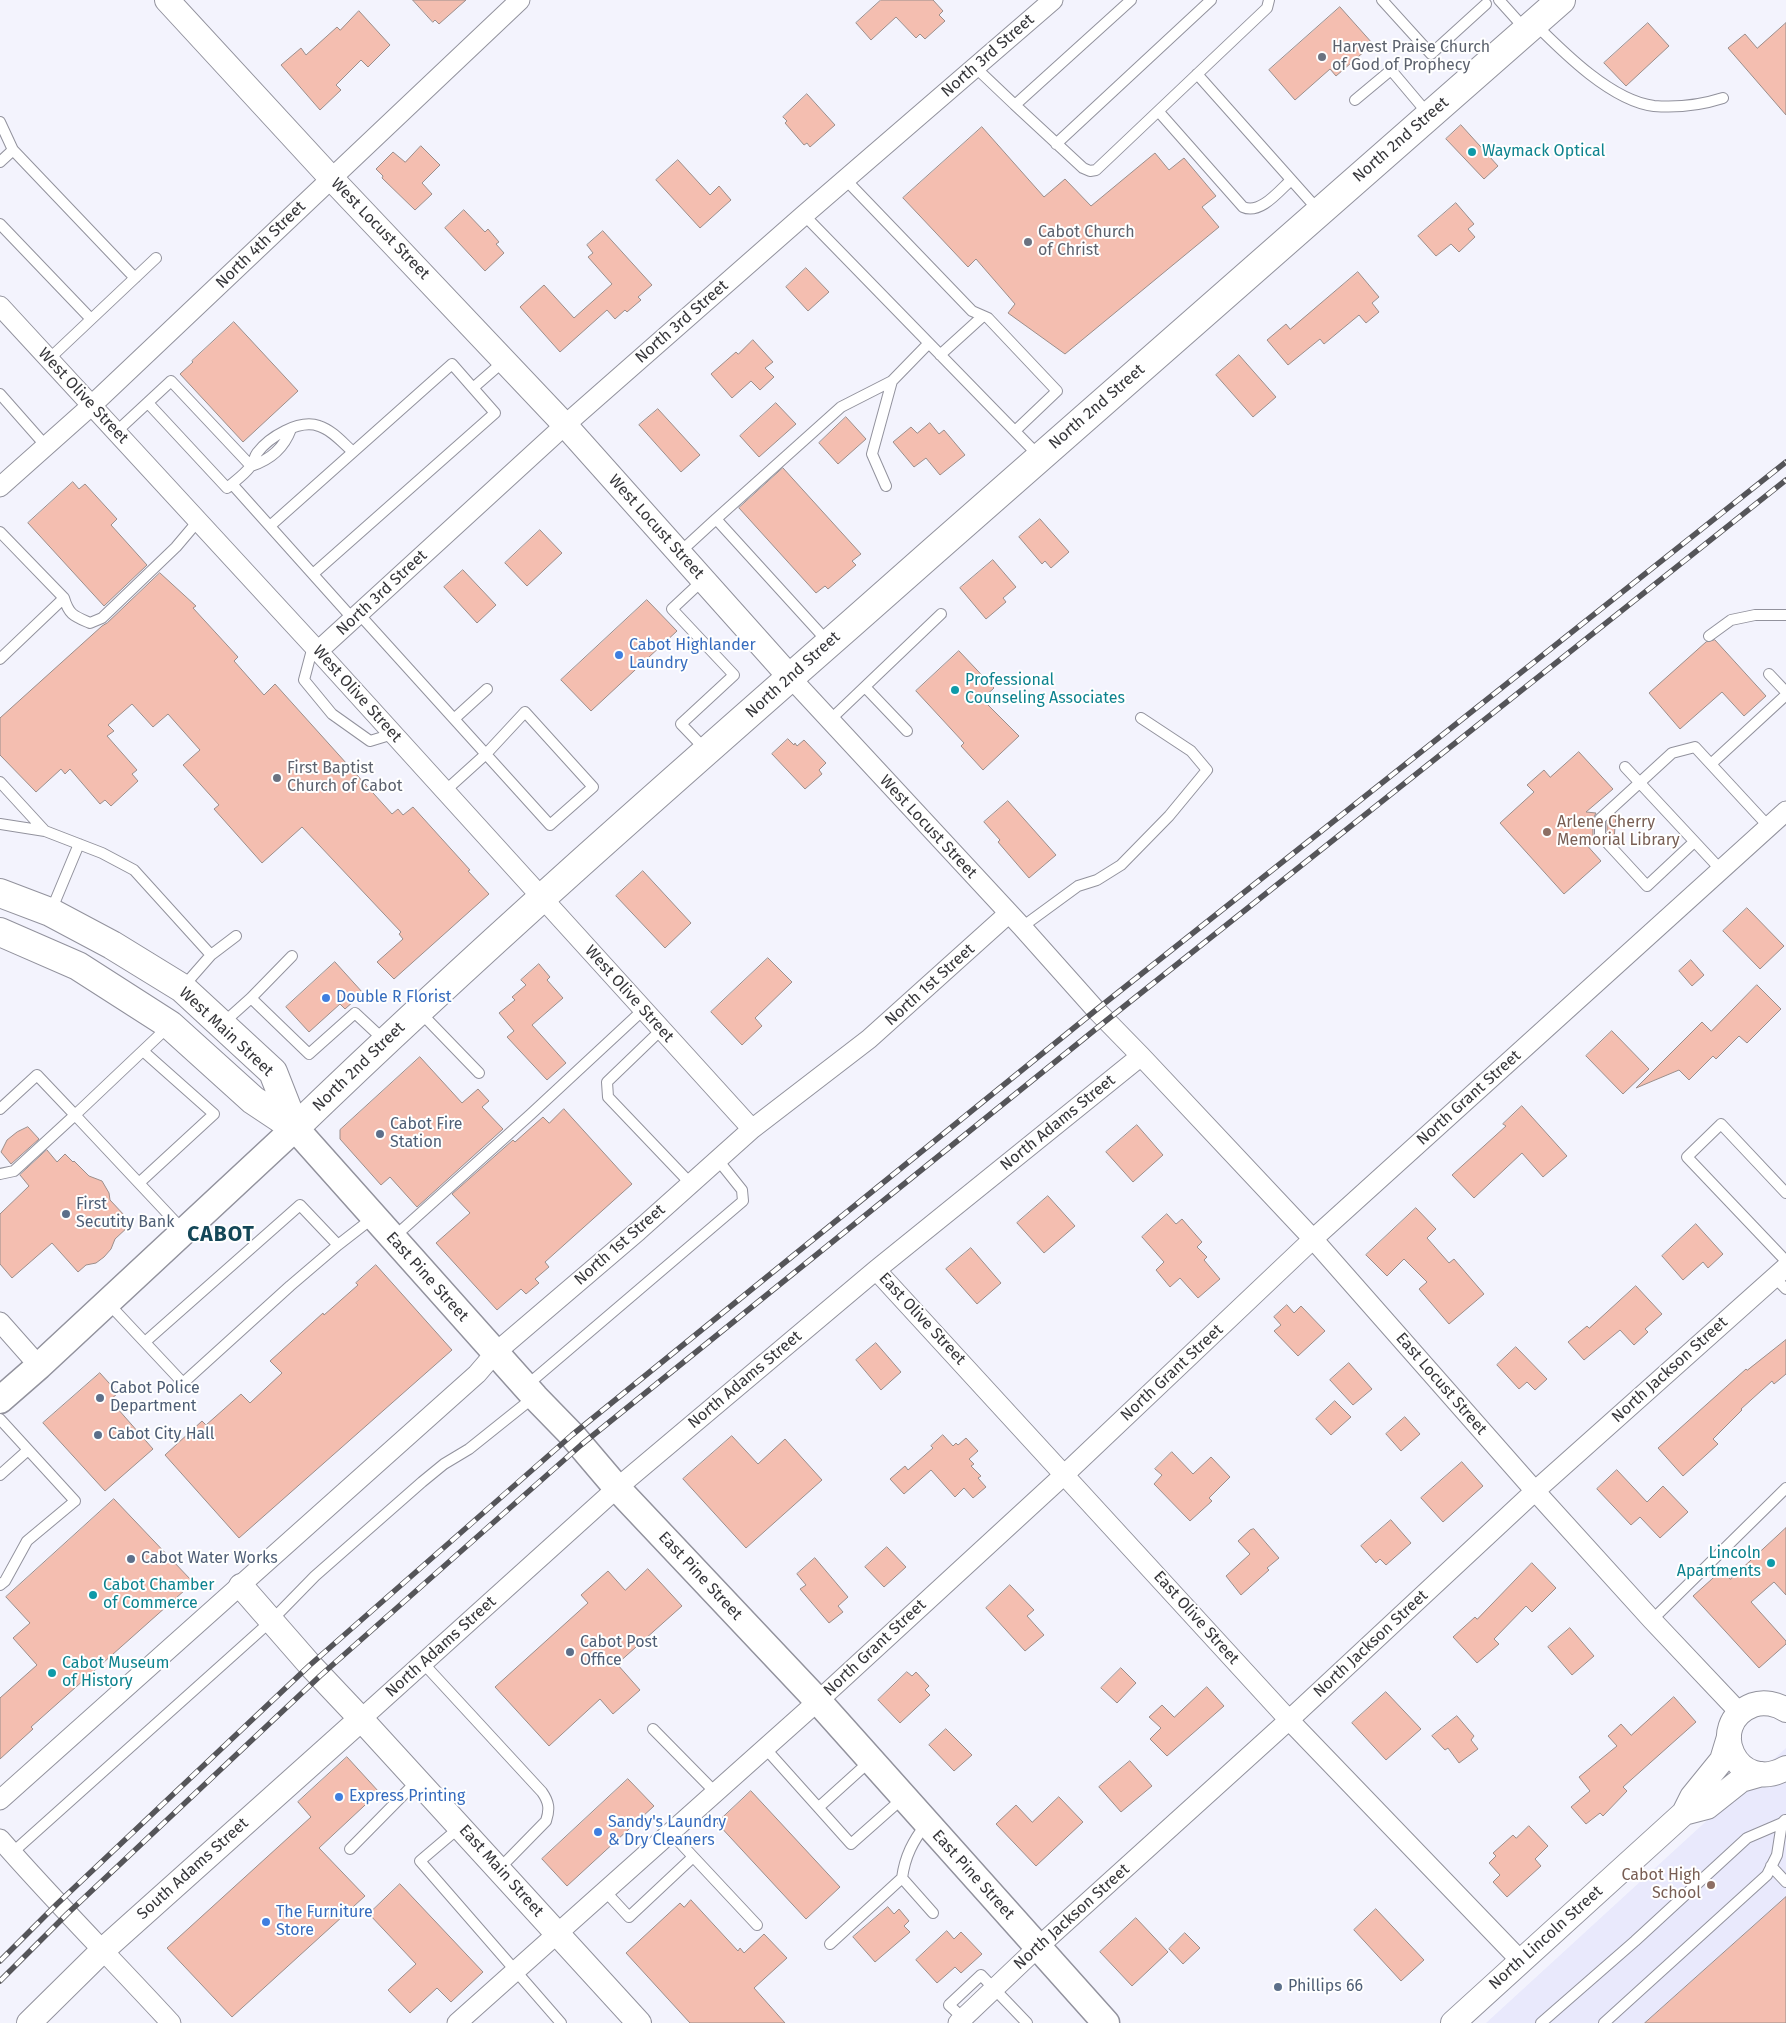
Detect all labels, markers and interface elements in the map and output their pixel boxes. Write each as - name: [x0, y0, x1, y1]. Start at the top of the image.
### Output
- street label: North 3rd Street: [938, 10, 1038, 102]
- place label: Harvest Praise Church of God of Prophecy: [1332, 38, 1490, 76]
- marker: Harvest Praise Church of God of Prophecy: [1316, 51, 1328, 63]
- street label: North 2nd Street: [1349, 93, 1453, 187]
- place label: Waymack Optical: [1482, 142, 1605, 162]
- marker: Waymack Optical: [1466, 146, 1478, 158]
- street label: West Locust Street: [327, 174, 433, 284]
- street label: North 4th Street: [212, 197, 310, 293]
- place label: Cabot Church of Christ: [1038, 223, 1135, 261]
- marker: Cabot Church of Christ: [1022, 236, 1034, 248]
- street label: North 3rd Street: [632, 276, 732, 368]
- street label: West Olive Street: [34, 344, 132, 448]
- street label: North 2nd Street: [1045, 360, 1149, 454]
- street label: West Locust Street: [604, 471, 708, 583]
- street label: North 3rd Street: [333, 546, 431, 640]
- street label: North 2nd Street: [742, 628, 844, 722]
- place label: Cabot Highlander Laundry: [629, 636, 756, 674]
- street label: West Olive Street: [308, 642, 406, 746]
- marker: Cabot Highlander Laundry: [613, 649, 625, 661]
- place label: Professional Counseling Associates: [965, 671, 1125, 709]
- marker: Professional Counseling Associates: [949, 684, 961, 696]
- place label: First Baptist Church of Cabot: [287, 759, 403, 797]
- street label: West Locust Street: [875, 771, 981, 883]
- marker: First Baptist Church of Cabot: [271, 772, 283, 784]
- place label: Arlene Cherry Memorial Library: [1557, 813, 1680, 851]
- marker: Arlene Cherry Memorial Library: [1541, 826, 1553, 838]
- street label: North 1st Street: [881, 940, 979, 1030]
- street label: West Olive Street: [580, 942, 678, 1046]
- street label: West Main Street: [175, 983, 277, 1081]
- place label: Double R Florist: [336, 988, 452, 1008]
- marker: Double R Florist: [320, 992, 332, 1004]
- street label: North 2nd Street: [309, 1018, 409, 1116]
- street label: North Grant Street: [1413, 1046, 1525, 1150]
- street label: North Adams Street: [997, 1071, 1119, 1175]
- place label: Cabot Fire Station: [390, 1115, 463, 1153]
- marker: Cabot Fire Station: [374, 1128, 386, 1140]
- place label: First Secutity Bank: [76, 1195, 174, 1233]
- street label: North 1st Street: [571, 1200, 669, 1290]
- marker: First Secutity Bank: [60, 1208, 72, 1220]
- district label: CABOT: [187, 1222, 255, 1248]
- street label: East Pine Street: [382, 1228, 472, 1326]
- street label: East Olive Street: [874, 1269, 970, 1369]
- street label: North Jackson Street: [1608, 1313, 1732, 1427]
- street label: North Grant Street: [1117, 1321, 1227, 1425]
- street label: North Adams Street: [684, 1327, 806, 1433]
- street label: East Locust Street: [1391, 1329, 1491, 1439]
- place label: Cabot Police Department: [110, 1379, 200, 1417]
- marker: Cabot Police Department: [94, 1392, 106, 1404]
- place label: Cabot City Hall: [108, 1425, 214, 1445]
- marker: Cabot City Hall: [92, 1429, 104, 1441]
- street label: East Pine Street: [654, 1528, 746, 1624]
- place label: Lincoln Apartments: [1677, 1544, 1761, 1582]
- place label: Cabot Water Works: [141, 1549, 278, 1569]
- marker: Cabot Water Works: [125, 1553, 137, 1565]
- marker: Lincoln Apartments: [1765, 1557, 1777, 1569]
- street label: East Olive Street: [1149, 1567, 1243, 1669]
- place label: Cabot Chamber of Commerce: [103, 1576, 214, 1614]
- street label: North Jackson Street: [1310, 1586, 1432, 1702]
- marker: Cabot Chamber of Commerce: [87, 1589, 99, 1601]
- street label: North Adams Street: [382, 1592, 500, 1702]
- street label: North Grant Street: [820, 1596, 930, 1700]
- place label: Cabot Post Office: [580, 1633, 658, 1671]
- marker: Cabot Post Office: [564, 1646, 576, 1658]
- place label: Cabot Museum of History: [62, 1654, 169, 1692]
- marker: Cabot Museum of History: [46, 1667, 58, 1679]
- place label: Express Printing: [349, 1787, 465, 1807]
- marker: Express Printing: [333, 1791, 345, 1803]
- place label: Sandy's Laundry & Dry Cleaners: [608, 1813, 726, 1851]
- street label: South Adams Street: [133, 1814, 253, 1924]
- street label: East Main Street: [455, 1821, 547, 1921]
- marker: Sandy's Laundry & Dry Cleaners: [592, 1826, 604, 1838]
- street label: East Pine Street: [928, 1826, 1018, 1924]
- street label: North Jackson Street: [1010, 1860, 1134, 1974]
- place label: Cabot High School: [1622, 1866, 1701, 1904]
- marker: Cabot High School: [1705, 1879, 1717, 1891]
- street label: North Lincoln Street: [1485, 1882, 1607, 1994]
- place label: The Furniture Store: [276, 1903, 373, 1941]
- marker: The Furniture Store: [260, 1916, 272, 1928]
- place label: Phillips 66: [1288, 1977, 1363, 1997]
- marker: Phillips 66: [1272, 1981, 1284, 1993]

